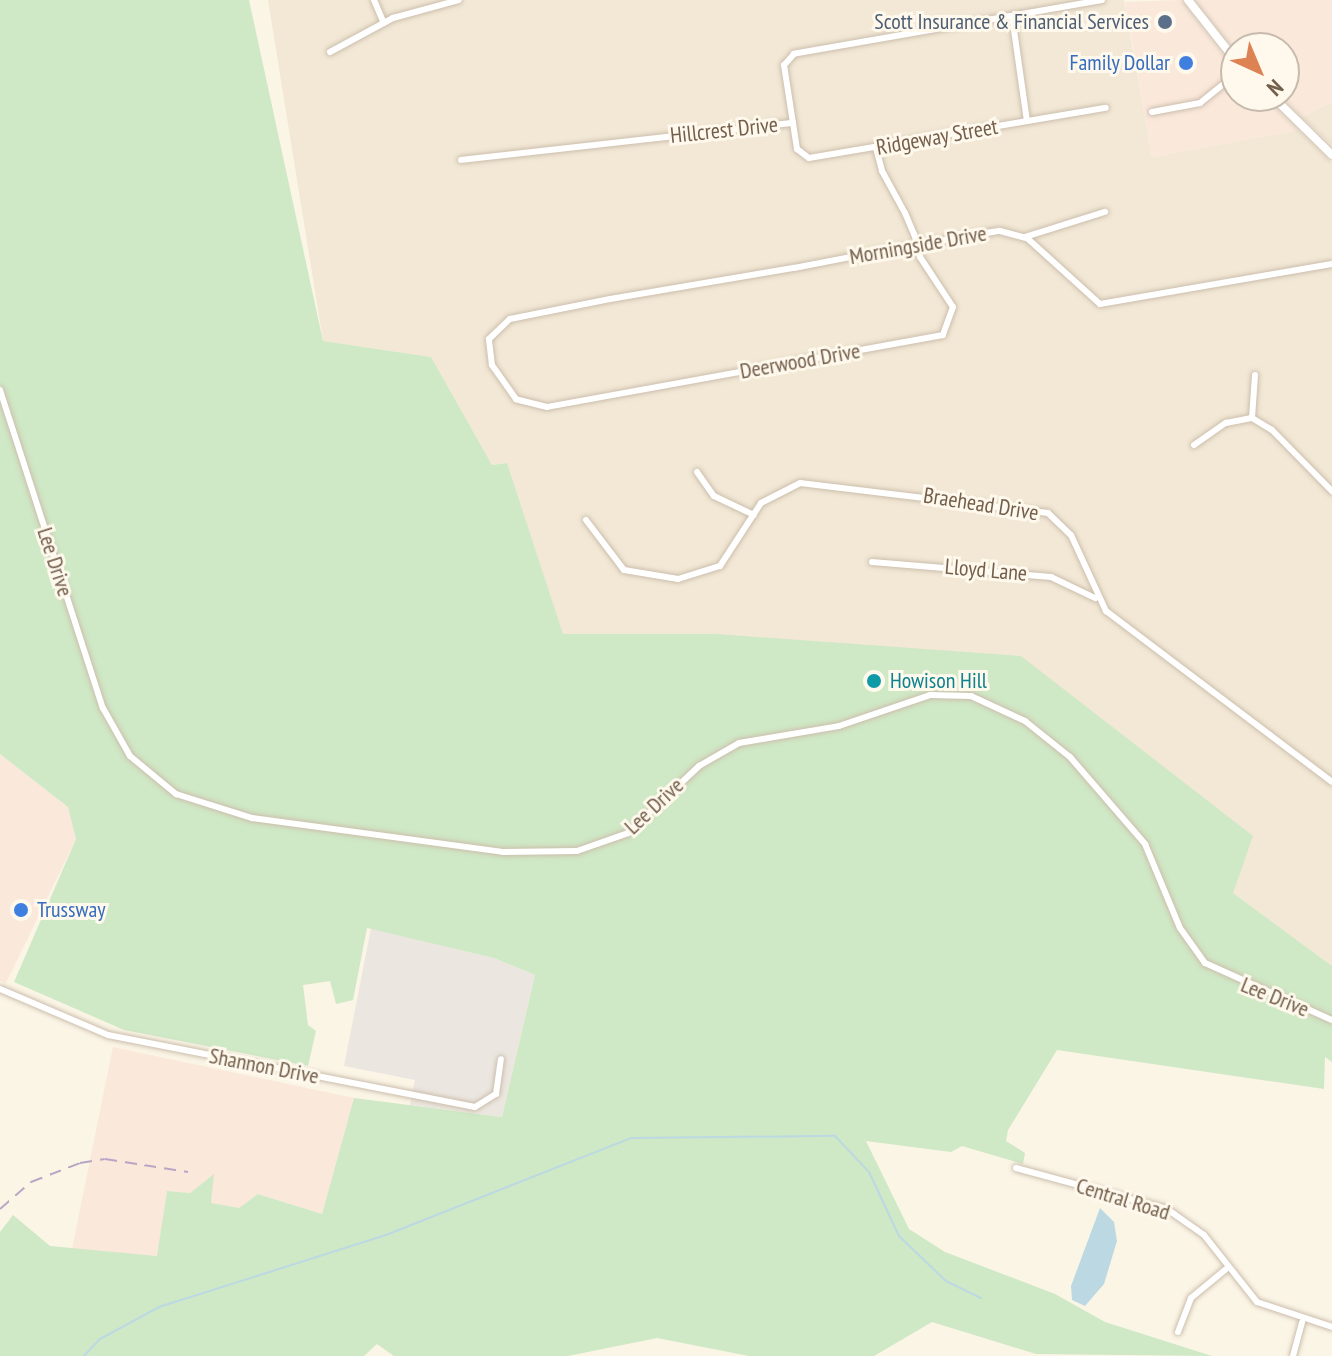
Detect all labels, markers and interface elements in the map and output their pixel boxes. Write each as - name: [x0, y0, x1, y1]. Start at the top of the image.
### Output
- place label: Scott Insurance & Financial Services: [874, 9, 1149, 35]
- marker: Scott Insurance & Financial Services: [1156, 13, 1174, 31]
- north arrow: [1220, 32, 1300, 112]
- place label: Family Dollar: [1069, 50, 1170, 76]
- marker: Family Dollar: [1177, 54, 1195, 72]
- text: N: [1261, 74, 1289, 102]
- street label: Hillcrest Drive: [669, 111, 779, 149]
- street label: Ridgeway Street: [874, 113, 1000, 161]
- street label: Morningside Drive: [847, 220, 989, 270]
- street label: Deerwood Drive: [738, 337, 862, 385]
- street label: Braehead Drive: [922, 482, 1040, 526]
- street label: Lee Drive: [32, 524, 78, 600]
- street label: Lloyd Lane: [944, 553, 1028, 587]
- place label: Howison Hill: [890, 668, 987, 694]
- marker: Howison Hill: [865, 672, 883, 690]
- street label: Lee Drive: [619, 772, 689, 840]
- place label: Trussway: [37, 897, 105, 923]
- marker: Trussway: [12, 901, 30, 919]
- street label: Lee Drive: [1237, 972, 1313, 1022]
- street label: Shannon Drive: [207, 1042, 321, 1090]
- street label: Central Road: [1073, 1172, 1173, 1226]

